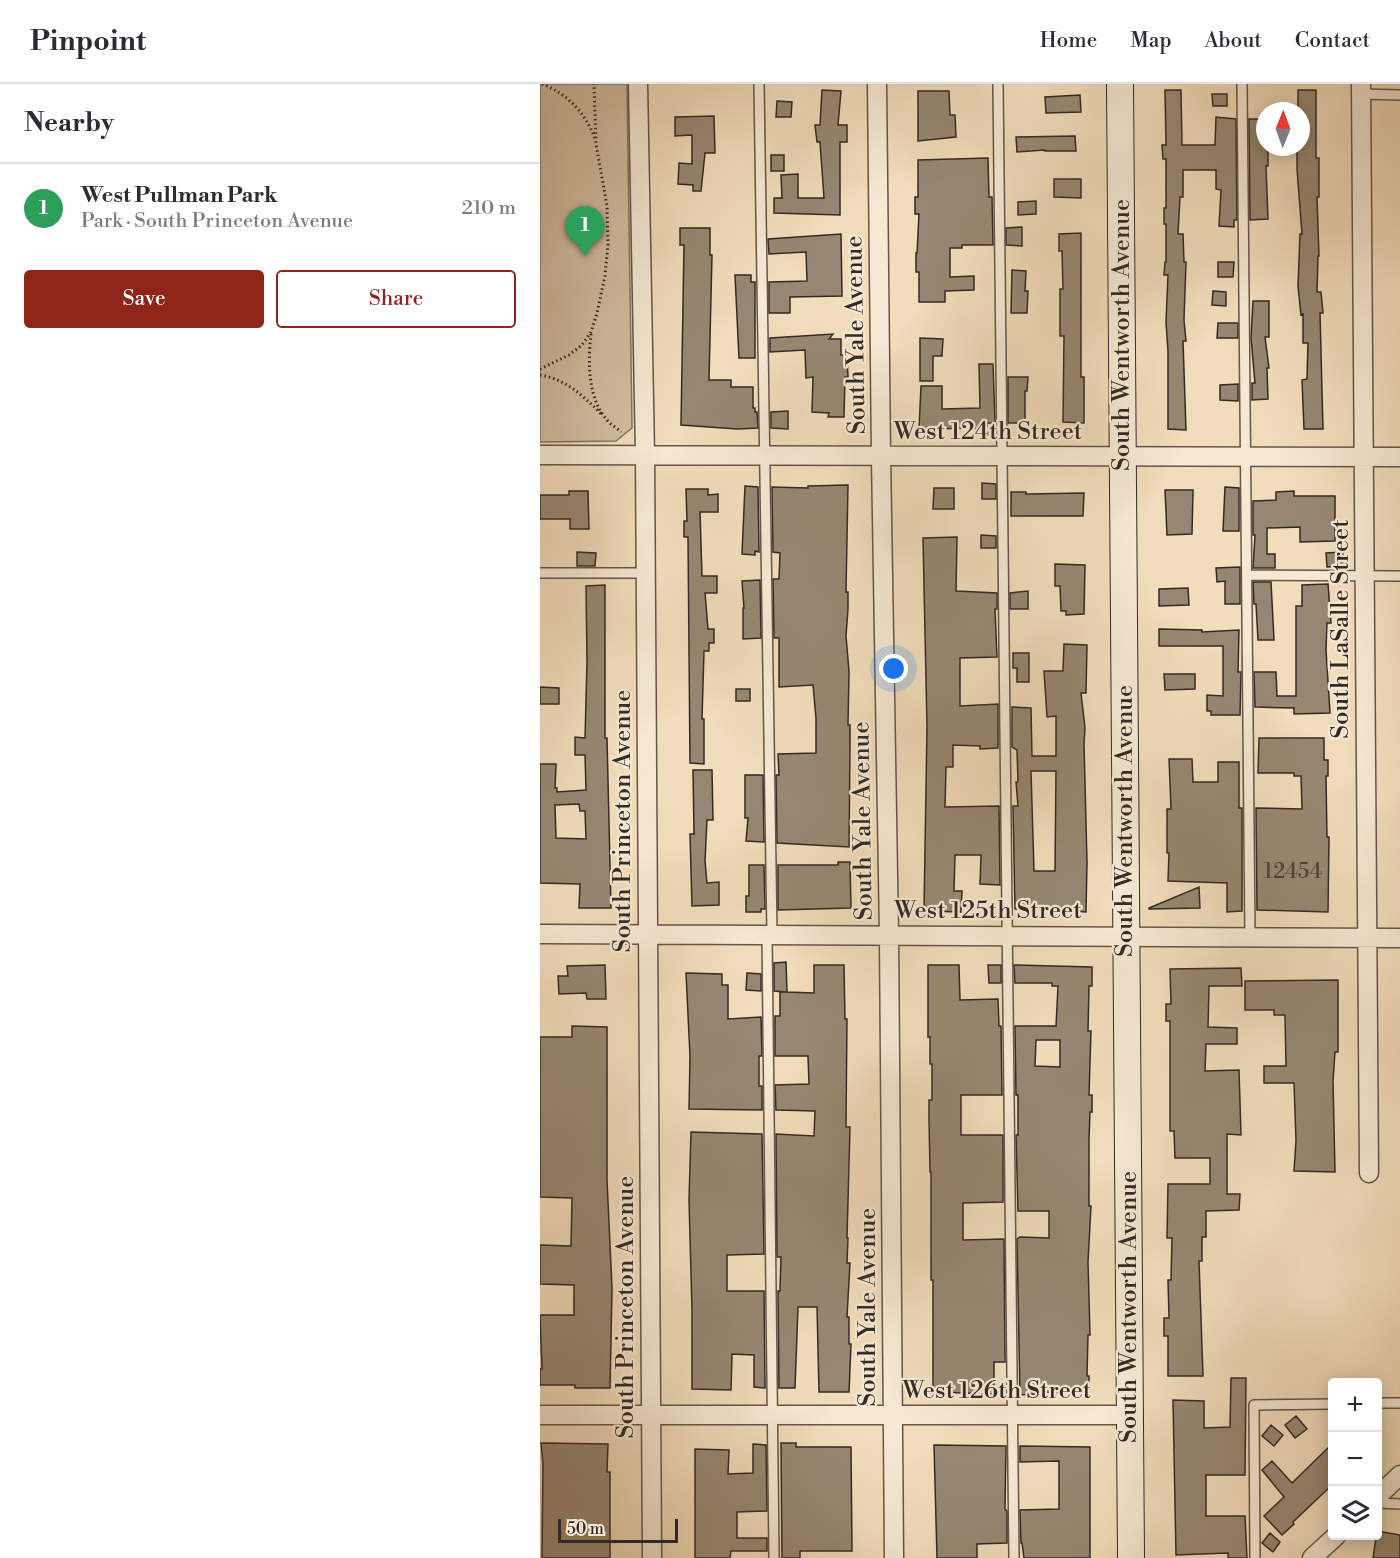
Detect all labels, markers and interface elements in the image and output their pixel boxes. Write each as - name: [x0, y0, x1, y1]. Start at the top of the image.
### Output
- text: Pinpoint: [30, 24, 146, 59]
- text: Home: [1040, 28, 1097, 54]
- text: Map: [1130, 28, 1172, 54]
- text: About: [1205, 28, 1262, 54]
- text: Contact: [1295, 28, 1370, 54]
- north arrow: [1256, 102, 1310, 156]
- text: Nearby: [24, 107, 114, 139]
- text: West Pullman Park: [81, 182, 278, 209]
- text: 1: [39, 196, 48, 221]
- text: 210 m: [461, 196, 516, 221]
- street label: South Wentworth Avenue: [1107, 199, 1137, 471]
- pin: 1: [566, 206, 604, 256]
- text: Park · South Princeton Avenue: [81, 209, 353, 234]
- street label: South Yale Avenue: [839, 235, 873, 435]
- button: Save: [24, 270, 264, 328]
- button: Share: [276, 270, 516, 328]
- street label: West 124th Street: [893, 417, 1083, 447]
- street label: South LaSalle Street: [1326, 519, 1356, 739]
- your location: [879, 654, 908, 683]
- street label: South Wentworth Avenue: [1110, 685, 1140, 957]
- street label: South Princeton Avenue: [608, 690, 638, 952]
- street label: South Yale Avenue: [846, 721, 880, 921]
- house number: 12454: [1264, 859, 1322, 885]
- street label: West 125th Street: [893, 896, 1082, 926]
- street label: South Wentworth Avenue: [1114, 1171, 1144, 1443]
- street label: South Princeton Avenue: [611, 1176, 641, 1438]
- street label: South Yale Avenue: [853, 1208, 883, 1406]
- street label: West 126th Street: [902, 1376, 1092, 1406]
- map controls: [1328, 1378, 1382, 1540]
- button: +: [1328, 1378, 1382, 1432]
- button: −: [1328, 1432, 1382, 1486]
- button: layers: [1328, 1486, 1382, 1540]
- scale bar: [558, 1516, 678, 1544]
- text: 50 m: [567, 1519, 604, 1539]

